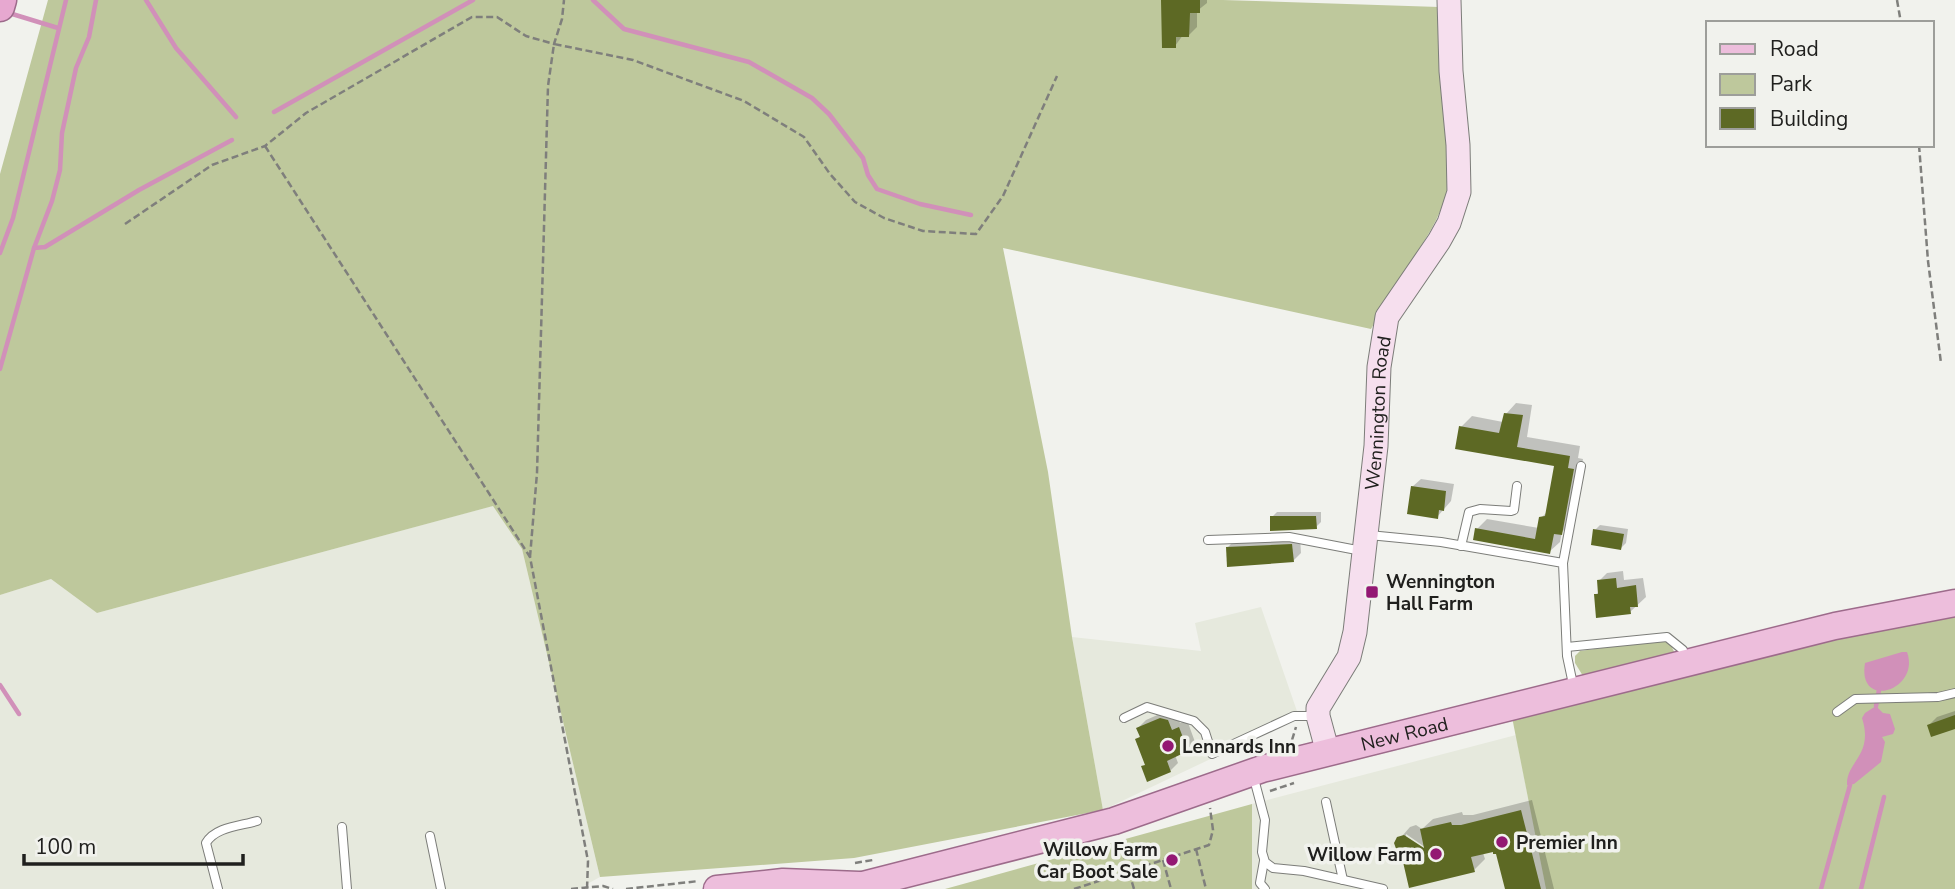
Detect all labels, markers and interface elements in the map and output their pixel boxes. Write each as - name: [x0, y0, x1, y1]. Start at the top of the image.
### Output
- legend: [1706, 21, 1934, 147]
- text: Road: [1770, 35, 1819, 63]
- text: Park: [1770, 70, 1812, 98]
- text: Building: [1770, 105, 1848, 133]
- street label: Wennington Road: [1359, 334, 1398, 492]
- place label: Wennington Hall Farm: [1386, 569, 1495, 617]
- marker: Wennington Hall Farm: [1364, 584, 1380, 600]
- street label: New Road: [1358, 711, 1451, 758]
- place label: Lennards Inn: [1182, 734, 1296, 760]
- marker: Lennards Inn: [1160, 738, 1176, 754]
- scale bar: [24, 822, 243, 866]
- place label: Premier Inn: [1516, 830, 1618, 856]
- text: 100 m: [35, 833, 96, 861]
- marker: Premier Inn: [1494, 834, 1510, 850]
- place label: Willow Farm Car Boot Sale: [1037, 837, 1158, 885]
- place label: Willow Farm: [1307, 842, 1422, 868]
- marker: Willow Farm: [1428, 846, 1444, 862]
- marker: Willow Farm Car Boot Sale: [1164, 852, 1180, 868]

